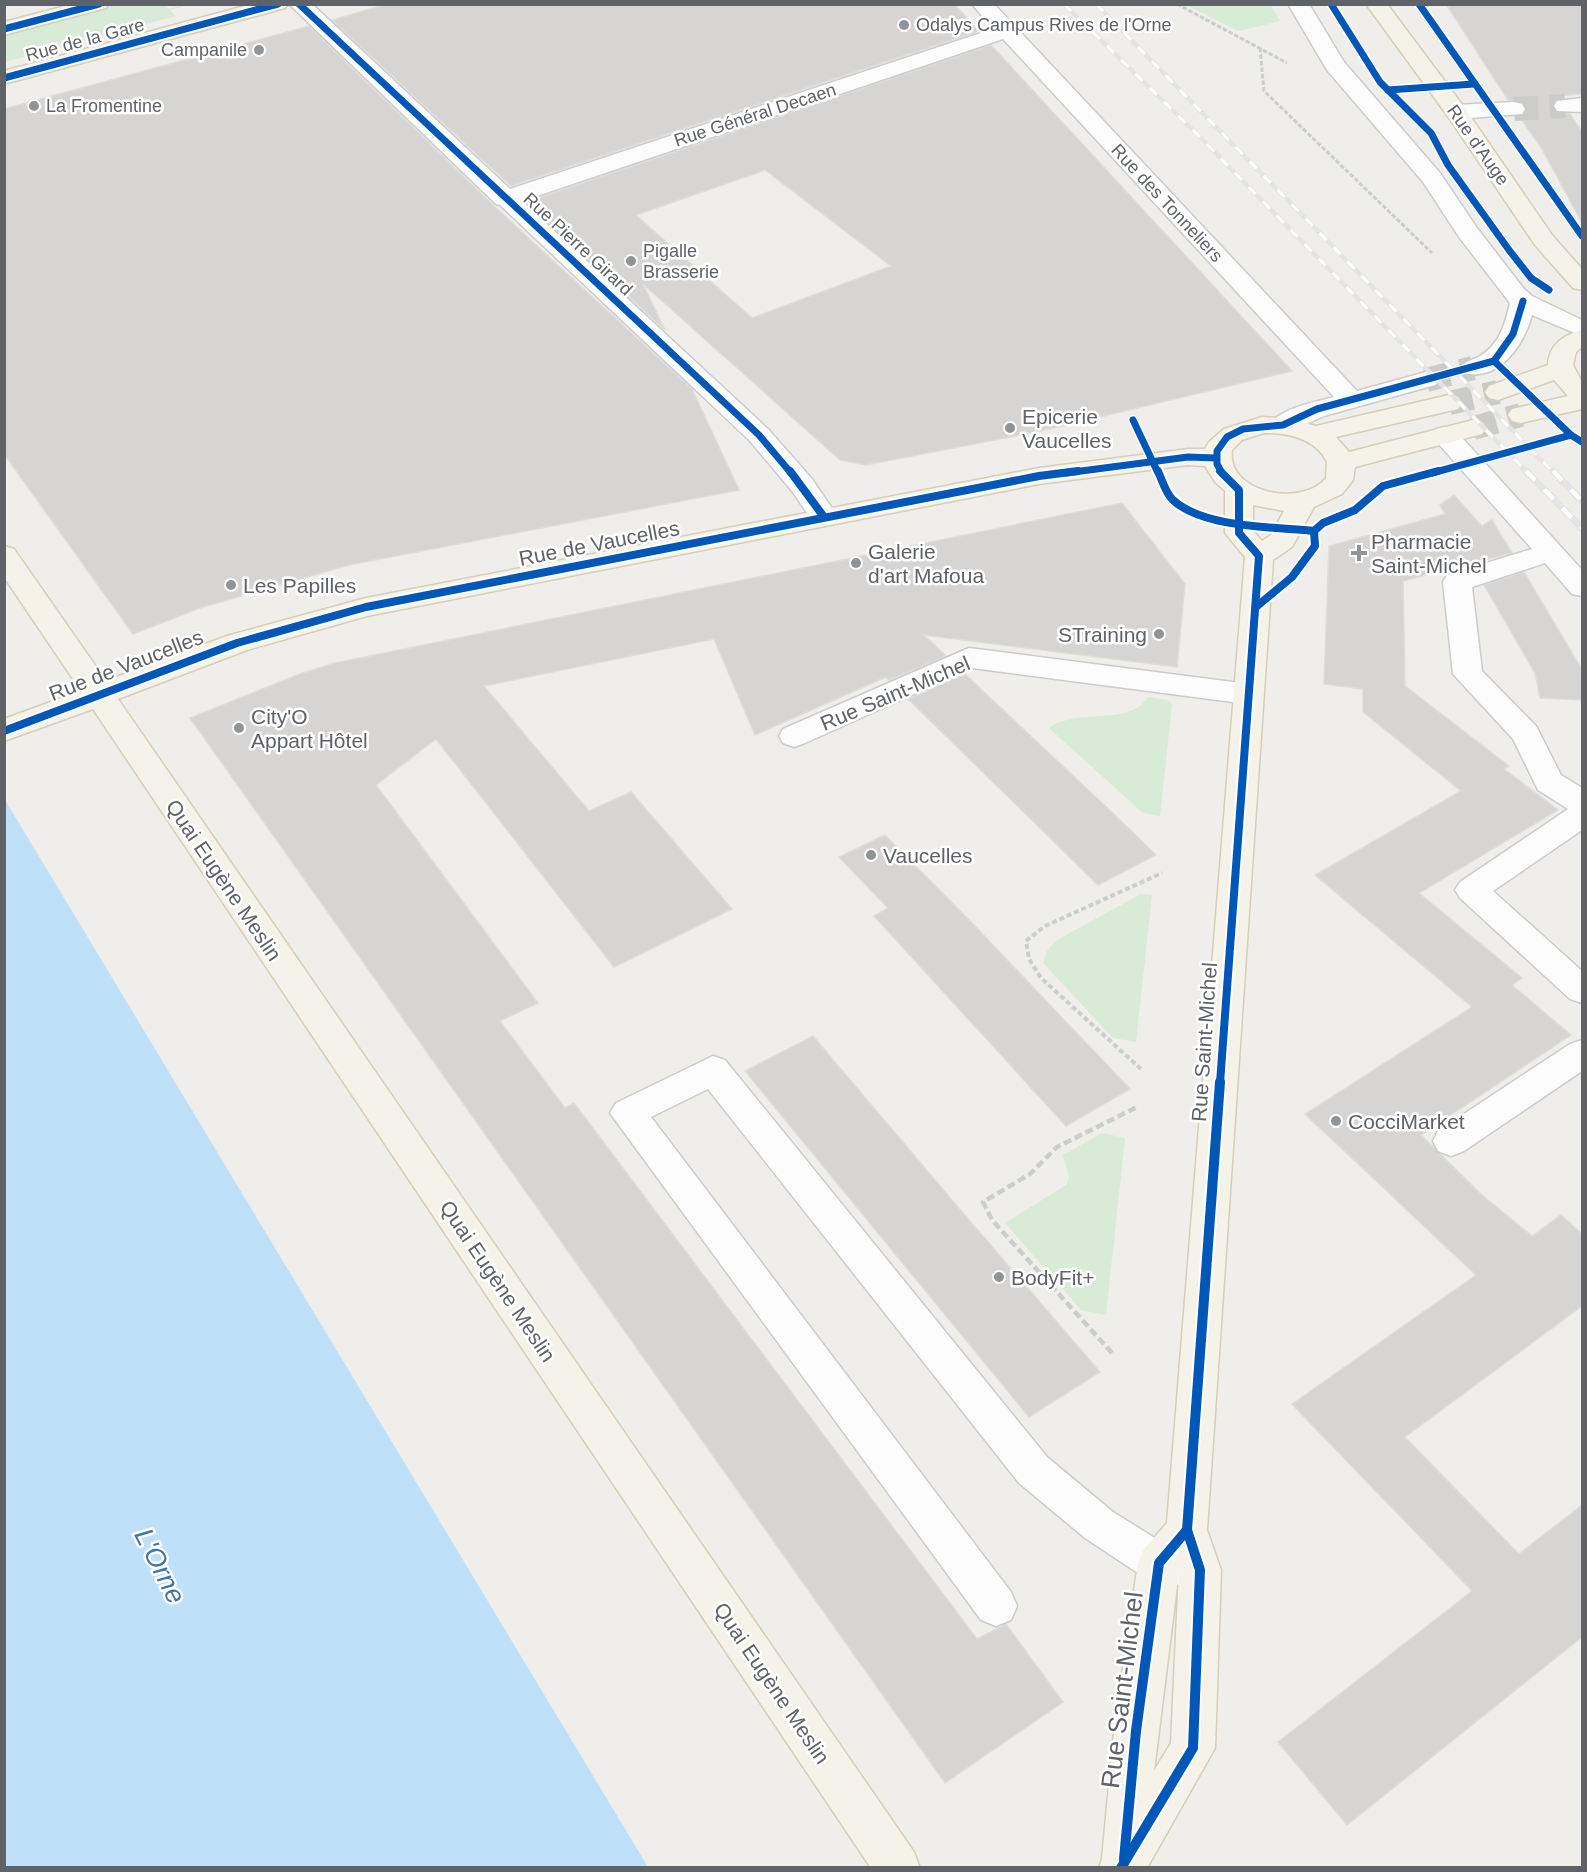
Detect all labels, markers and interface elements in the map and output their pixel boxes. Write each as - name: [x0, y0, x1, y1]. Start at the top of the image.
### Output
- street label: Rue de la Gare: [23, 15, 147, 65]
- place label: Odalys Campus Rives de l'Orne: [916, 15, 1172, 35]
- marker: Odalys Campus Rives de l'Orne: [897, 18, 911, 32]
- place label: Campanile: [161, 40, 247, 60]
- marker: Campanile: [252, 43, 266, 57]
- street label: Rue Général Decaen: [671, 79, 839, 151]
- place label: La Fromentine: [46, 96, 162, 116]
- marker: La Fromentine: [27, 99, 41, 113]
- street label: Rue d'Auge: [1443, 101, 1513, 189]
- street label: Rue des Tonneliers: [1107, 140, 1227, 266]
- street label: Rue Pierre Girard: [520, 189, 636, 299]
- place label: Pigalle Brasserie: [643, 241, 719, 282]
- marker: Pigalle Brasserie: [624, 254, 638, 268]
- place label: Epicerie Vaucelles: [1022, 405, 1112, 452]
- marker: Epicerie Vaucelles: [1003, 421, 1017, 435]
- street label: Rue de Vaucelles: [517, 516, 681, 570]
- place label: Pharmacie Saint-Michel: [1371, 530, 1487, 577]
- place label: Galerie d'art Mafoua: [868, 540, 984, 587]
- marker: Pharmacie Saint-Michel: [1352, 546, 1366, 560]
- marker: Galerie d'art Mafoua: [849, 556, 863, 570]
- place label: Les Papilles: [243, 574, 356, 597]
- marker: Les Papilles: [224, 578, 238, 592]
- place label: STraining: [1058, 623, 1147, 646]
- street label: Rue de Vaucelles: [46, 625, 206, 705]
- marker: STraining: [1152, 627, 1166, 641]
- street label: Rue Saint-Michel: [817, 651, 973, 735]
- place label: City'O Appart Hôtel: [251, 705, 368, 752]
- marker: City'O Appart Hôtel: [232, 721, 246, 735]
- street label: Quai Eugène Meslin: [162, 795, 286, 965]
- place label: Vaucelles: [883, 844, 973, 867]
- marker: Vaucelles: [864, 848, 878, 862]
- street label: Rue Saint-Michel: [1187, 961, 1221, 1123]
- place label: CocciMarket: [1348, 1110, 1465, 1133]
- marker: CocciMarket: [1329, 1114, 1343, 1128]
- street label: Quai Eugène Meslin: [436, 1196, 560, 1366]
- place label: BodyFit+: [1011, 1266, 1094, 1289]
- marker: BodyFit+: [992, 1270, 1006, 1284]
- water label: L'Orne: [128, 1523, 192, 1609]
- street label: Rue Saint-Michel: [1095, 1590, 1149, 1790]
- street label: Quai Eugène Meslin: [710, 1598, 834, 1768]

